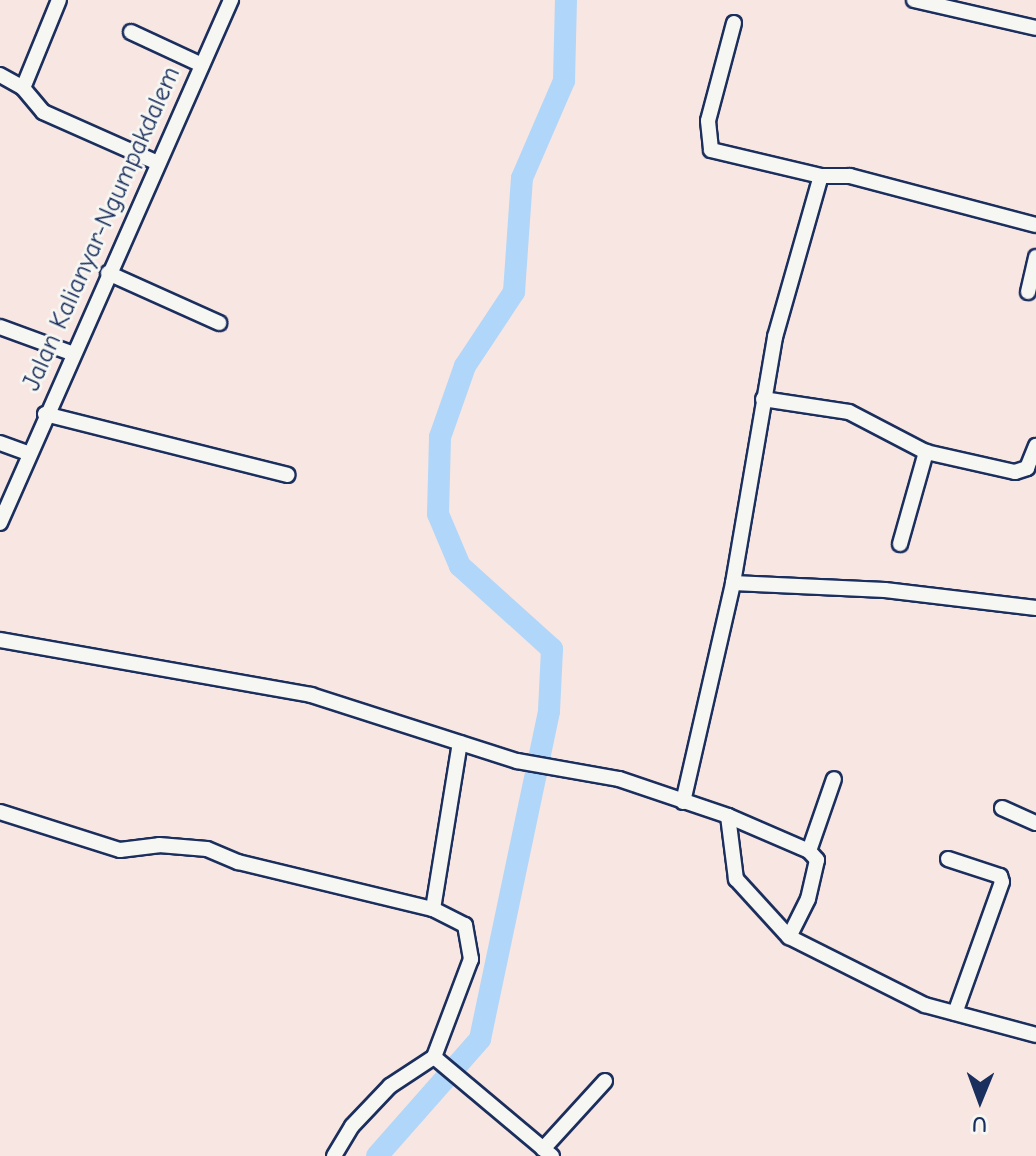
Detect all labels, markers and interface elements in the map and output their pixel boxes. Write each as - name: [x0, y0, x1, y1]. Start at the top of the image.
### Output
- street label: Jalan Kalianyar-Ngumpakdalem: [16, 62, 188, 396]
- north arrow: [940, 1060, 1020, 1140]
- text: U: [972, 1111, 987, 1137]

